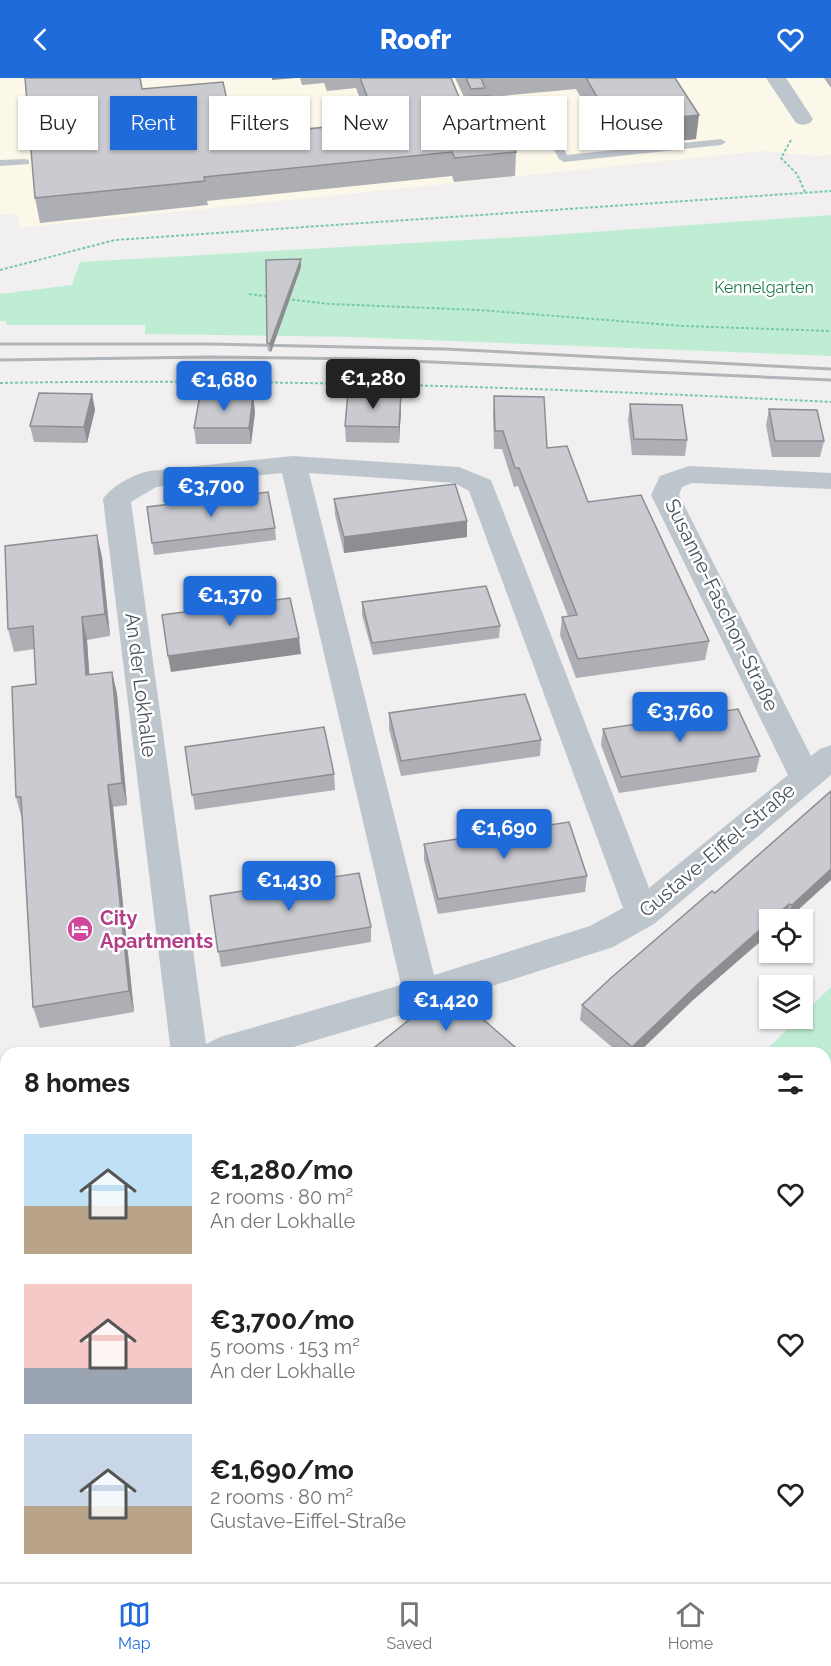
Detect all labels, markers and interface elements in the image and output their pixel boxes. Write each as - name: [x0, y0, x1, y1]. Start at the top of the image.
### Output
- icon: back: [24, 23, 57, 56]
- icon: heart: [774, 23, 807, 56]
- text: Roofr: [380, 24, 451, 55]
- chip: Buy: [18, 96, 98, 150]
- chip: Rent: [110, 96, 197, 150]
- chip: Filters: [209, 96, 310, 150]
- chip: New: [322, 96, 409, 150]
- chip: Apartment: [421, 96, 567, 150]
- chip: House: [579, 96, 684, 150]
- park label: Kennelgarten: [714, 278, 814, 297]
- pin: €1,280: [324, 359, 422, 410]
- pin: €1,680: [175, 361, 273, 412]
- text: €1,280: [340, 366, 406, 390]
- text: €1,680: [191, 368, 257, 392]
- pin: €3,700: [162, 467, 260, 518]
- text: €3,700: [177, 474, 245, 498]
- street label: Susanne-Faschon-Straße: [660, 495, 784, 715]
- pin: €1,370: [181, 576, 279, 627]
- text: €1,370: [197, 583, 263, 607]
- street label: An der Lokhalle: [120, 611, 162, 759]
- pin: €3,760: [631, 692, 729, 743]
- text: €3,760: [646, 699, 714, 723]
- street label: Gustave-Eiffel-Straße: [634, 778, 800, 922]
- pin: €1,690: [455, 809, 553, 860]
- text: €1,690: [471, 816, 537, 840]
- pin: €1,430: [240, 861, 338, 912]
- text: €1,430: [256, 868, 322, 892]
- place label: City Apartments: [100, 906, 213, 953]
- map controls: [759, 909, 813, 1029]
- button: locate: [759, 909, 813, 963]
- hotel icon: City Apartments: [65, 914, 95, 944]
- button: layers: [759, 975, 813, 1029]
- pin: €1,420: [397, 981, 495, 1032]
- text: €1,420: [413, 988, 479, 1012]
- icon: filters: [774, 1067, 807, 1100]
- text: 8 homes: [24, 1068, 130, 1098]
- text: €1,280/mo: [210, 1155, 353, 1185]
- icon: home: [72, 1158, 144, 1230]
- icon: heart: [774, 1178, 807, 1211]
- text: 2 rooms · 80 m²: [210, 1185, 353, 1209]
- text: An der Lokhalle: [210, 1209, 355, 1233]
- text: €3,700/mo: [210, 1305, 354, 1335]
- icon: home: [72, 1308, 144, 1380]
- icon: heart: [774, 1328, 807, 1361]
- text: 5 rooms · 153 m²: [210, 1335, 360, 1359]
- text: An der Lokhalle: [210, 1359, 355, 1383]
- text: €1,690/mo: [210, 1455, 354, 1485]
- icon: home: [72, 1458, 144, 1530]
- icon: heart: [774, 1478, 807, 1511]
- text: 2 rooms · 80 m²: [210, 1485, 353, 1509]
- text: Gustave-Eiffel-Straße: [210, 1509, 406, 1533]
- tab: Map: [118, 1598, 151, 1653]
- tab: Saved: [386, 1598, 432, 1653]
- tab: Home: [668, 1598, 713, 1653]

